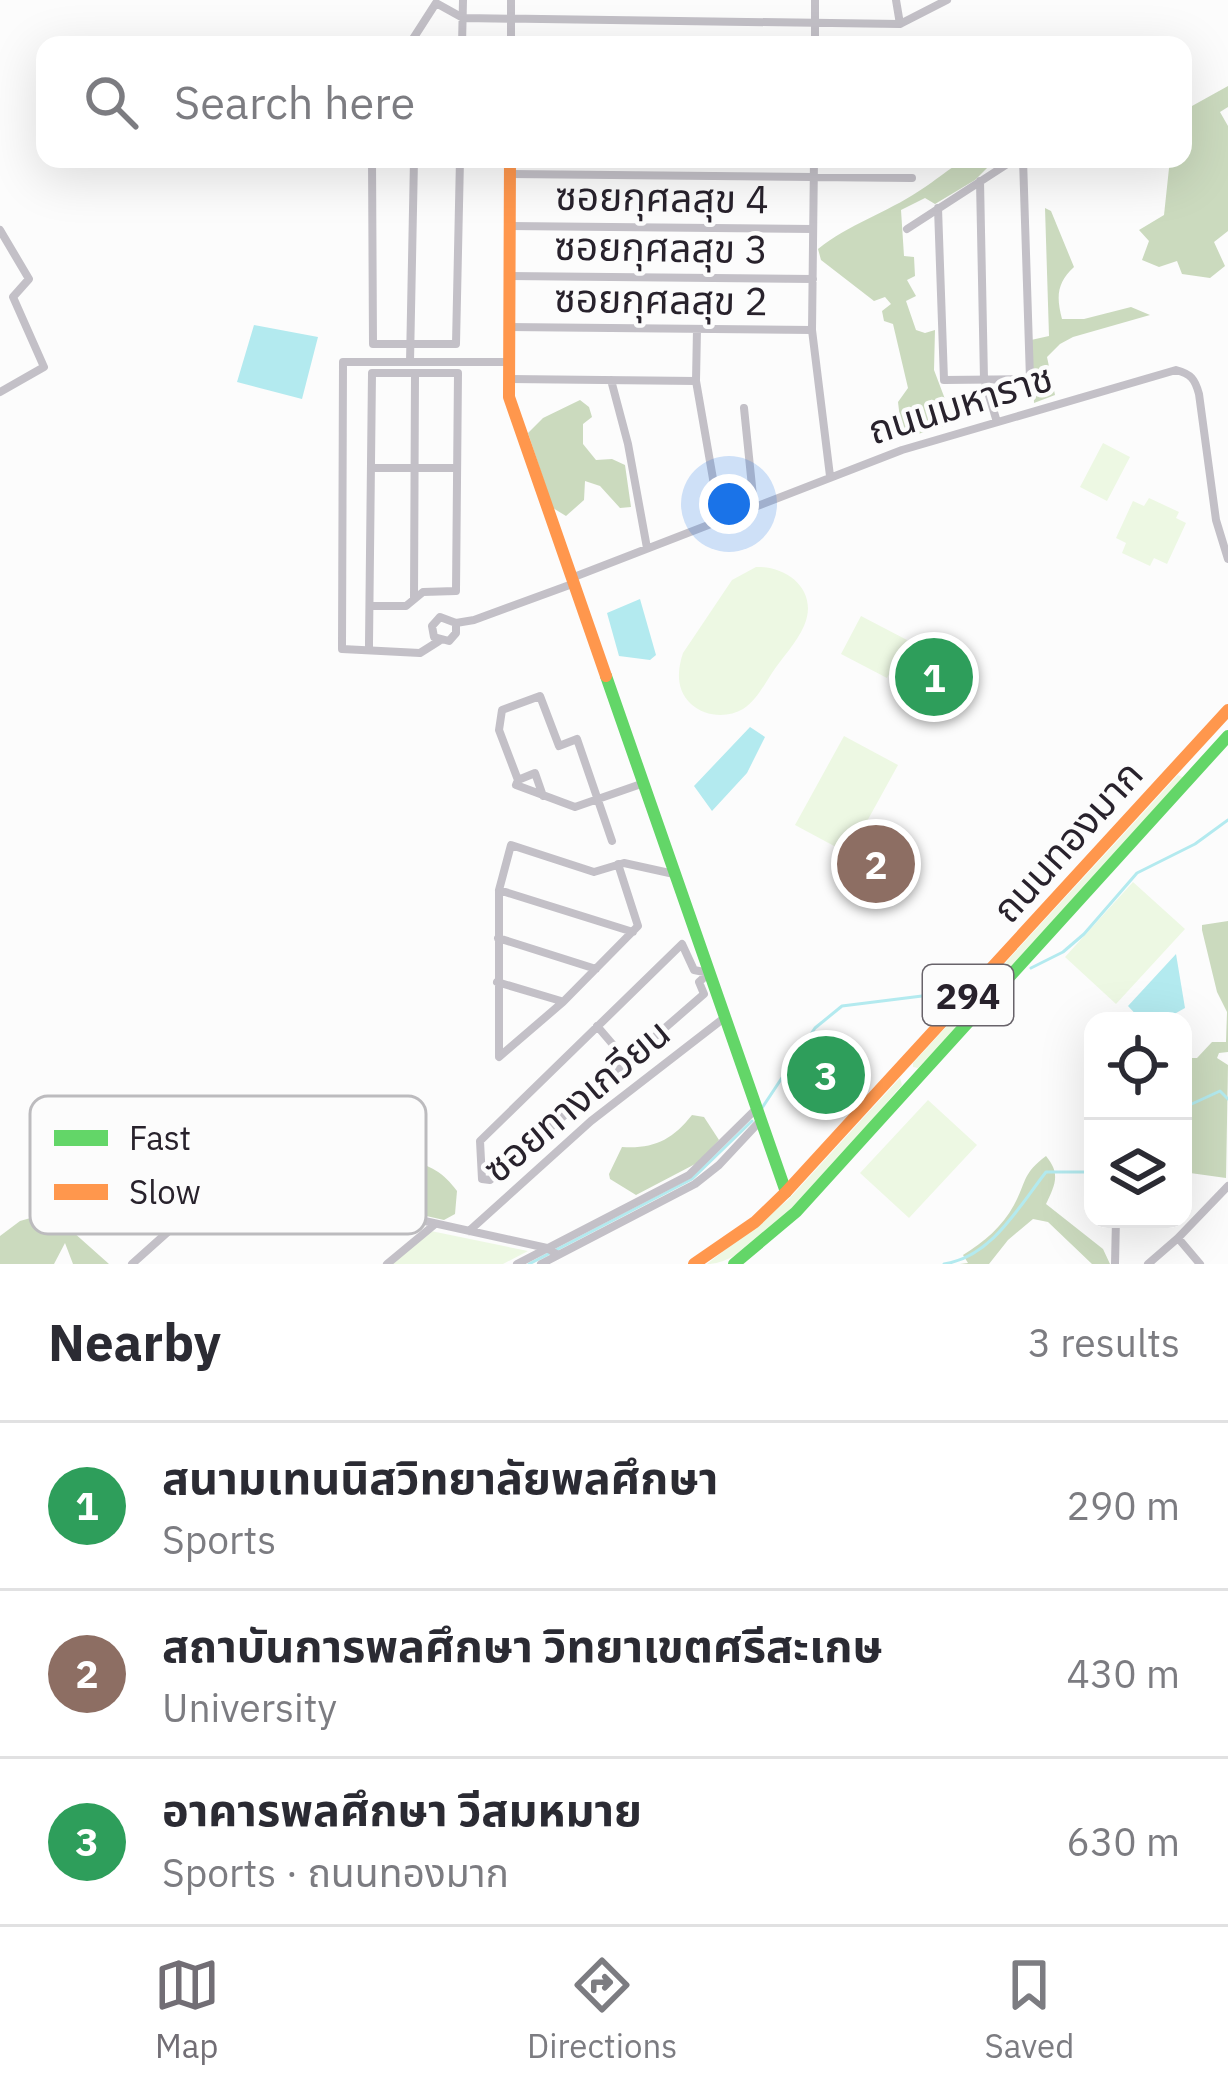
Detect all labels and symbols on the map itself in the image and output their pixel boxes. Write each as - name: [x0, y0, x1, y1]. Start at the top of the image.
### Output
- street label: ซอยกุศลสุข 4: [555, 170, 769, 224]
- street label: ซอยกุศลสุข 3: [554, 220, 768, 274]
- street label: ซอยกุศลสุข 2: [554, 272, 768, 326]
- street label: ถนนมหาราช: [862, 351, 1058, 455]
- your location: [699, 474, 759, 534]
- pin: 1: [895, 632, 973, 722]
- street label: ถนนทองมาก: [981, 749, 1153, 933]
- pin: 2: [837, 819, 915, 909]
- road number: 294: [923, 965, 1013, 1025]
- street label: ซอยทางเกวียน: [472, 1007, 680, 1193]
- pin: 3: [787, 1030, 865, 1120]
- legend: [30, 1096, 426, 1234]
- text: Fast: [129, 1116, 191, 1159]
- text: Slow: [129, 1170, 201, 1213]

